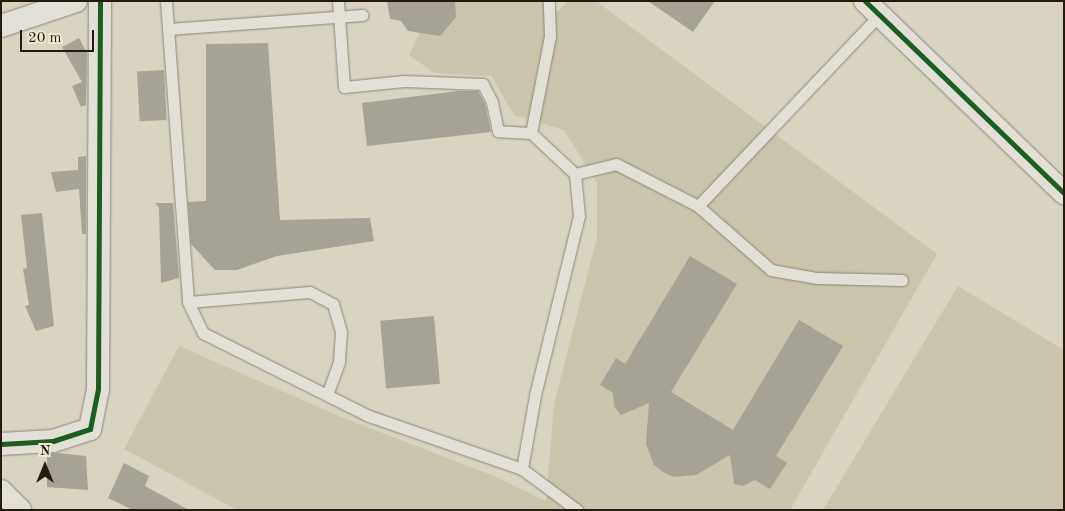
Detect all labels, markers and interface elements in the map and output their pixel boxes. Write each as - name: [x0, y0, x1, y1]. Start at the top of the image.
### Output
- scale bar: [22, 20, 96, 52]
- text: 20 m: [28, 31, 62, 46]
- north arrow: [20, 441, 70, 491]
- text: N: [40, 444, 50, 458]

